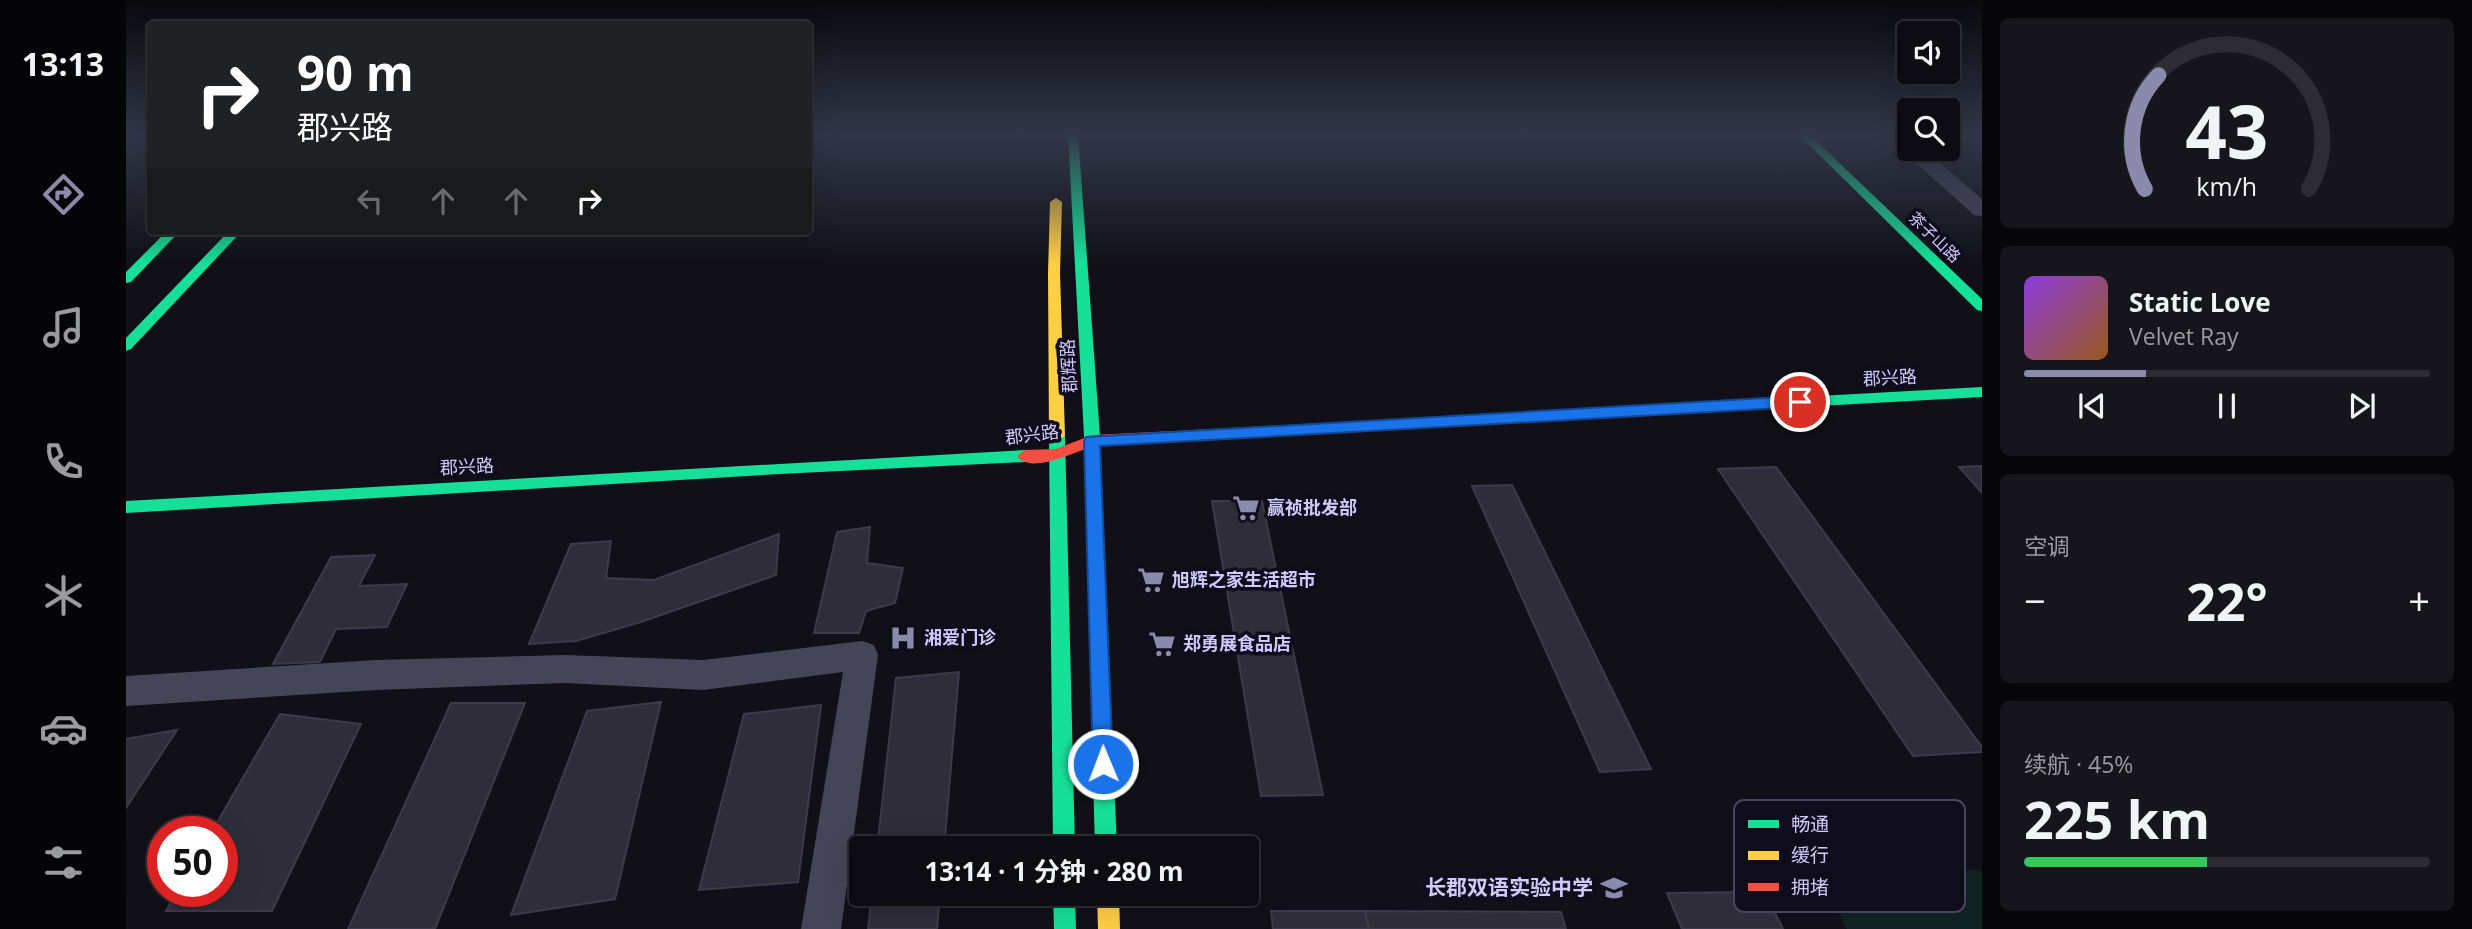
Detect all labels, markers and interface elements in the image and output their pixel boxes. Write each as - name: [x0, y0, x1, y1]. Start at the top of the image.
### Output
- map controls: [1897, 21, 1960, 161]
- button: sound: [1897, 21, 1960, 84]
- text: 90 m: [297, 39, 414, 105]
- text: 13:13: [22, 42, 104, 85]
- icon: right: [182, 49, 273, 140]
- text: 43: [2185, 81, 2269, 180]
- button: search: [1897, 98, 1960, 161]
- text: 郡兴路: [297, 105, 393, 148]
- text: km/h: [2197, 169, 2257, 203]
- icon: directions: [39, 170, 88, 219]
- icon: left: [351, 182, 389, 220]
- icon: ahead: [424, 182, 462, 220]
- icon: ahead: [497, 182, 535, 220]
- icon: right: [570, 182, 608, 220]
- street label: 茶子山路: [1904, 207, 1966, 267]
- text: Static Love: [2129, 284, 2271, 320]
- icon: music: [39, 303, 88, 352]
- text: Velvet Ray: [2129, 320, 2239, 352]
- street label: 郡辉路: [1055, 338, 1081, 394]
- street label: 郡兴路: [1862, 364, 1918, 390]
- pin: [1770, 372, 1830, 432]
- icon: arrive: [1781, 383, 1819, 421]
- icon: previous: [2073, 387, 2111, 425]
- icon: pause: [2208, 387, 2246, 425]
- icon: next: [2343, 387, 2381, 425]
- street label: 郡兴路: [1004, 419, 1060, 449]
- icon: phone: [39, 437, 88, 486]
- street label: 郡兴路: [439, 453, 495, 479]
- supermarket icon: 赢祯批发部: [1231, 493, 1261, 523]
- place label: 赢祯批发部: [1267, 495, 1357, 519]
- text: 空调: [2024, 530, 2070, 562]
- supermarket icon: 旭辉之家生活超市: [1136, 565, 1166, 595]
- text: 22°: [2186, 565, 2268, 636]
- place label: 旭辉之家生活超市: [1172, 567, 1316, 591]
- icon: climate: [39, 571, 88, 620]
- text: −: [2024, 574, 2046, 626]
- text: +: [2408, 574, 2430, 626]
- hospital icon: 湘爱门诊: [888, 623, 918, 653]
- place label: 湘爱门诊: [924, 625, 996, 649]
- supermarket icon: 郑勇展食品店: [1147, 629, 1177, 659]
- place label: 郑勇展食品店: [1183, 631, 1291, 655]
- icon: car: [39, 704, 88, 753]
- position arrow: [1066, 727, 1140, 801]
- text: 续航 · 45%: [2024, 748, 2133, 780]
- text: 225 km: [2024, 783, 2210, 854]
- legend: [1734, 800, 1965, 912]
- text: 畅通: [1791, 811, 1829, 837]
- speed limit sign: 50: [147, 816, 238, 907]
- icon: filters: [39, 838, 88, 887]
- text: 缓行: [1791, 842, 1829, 868]
- text: 13:14 · 1 分钟 · 280 m: [924, 853, 1184, 889]
- place label: 长郡双语实验中学: [1425, 873, 1593, 901]
- school or university icon: 长郡双语实验中学: [1599, 873, 1629, 903]
- text: 拥堵: [1791, 874, 1829, 900]

